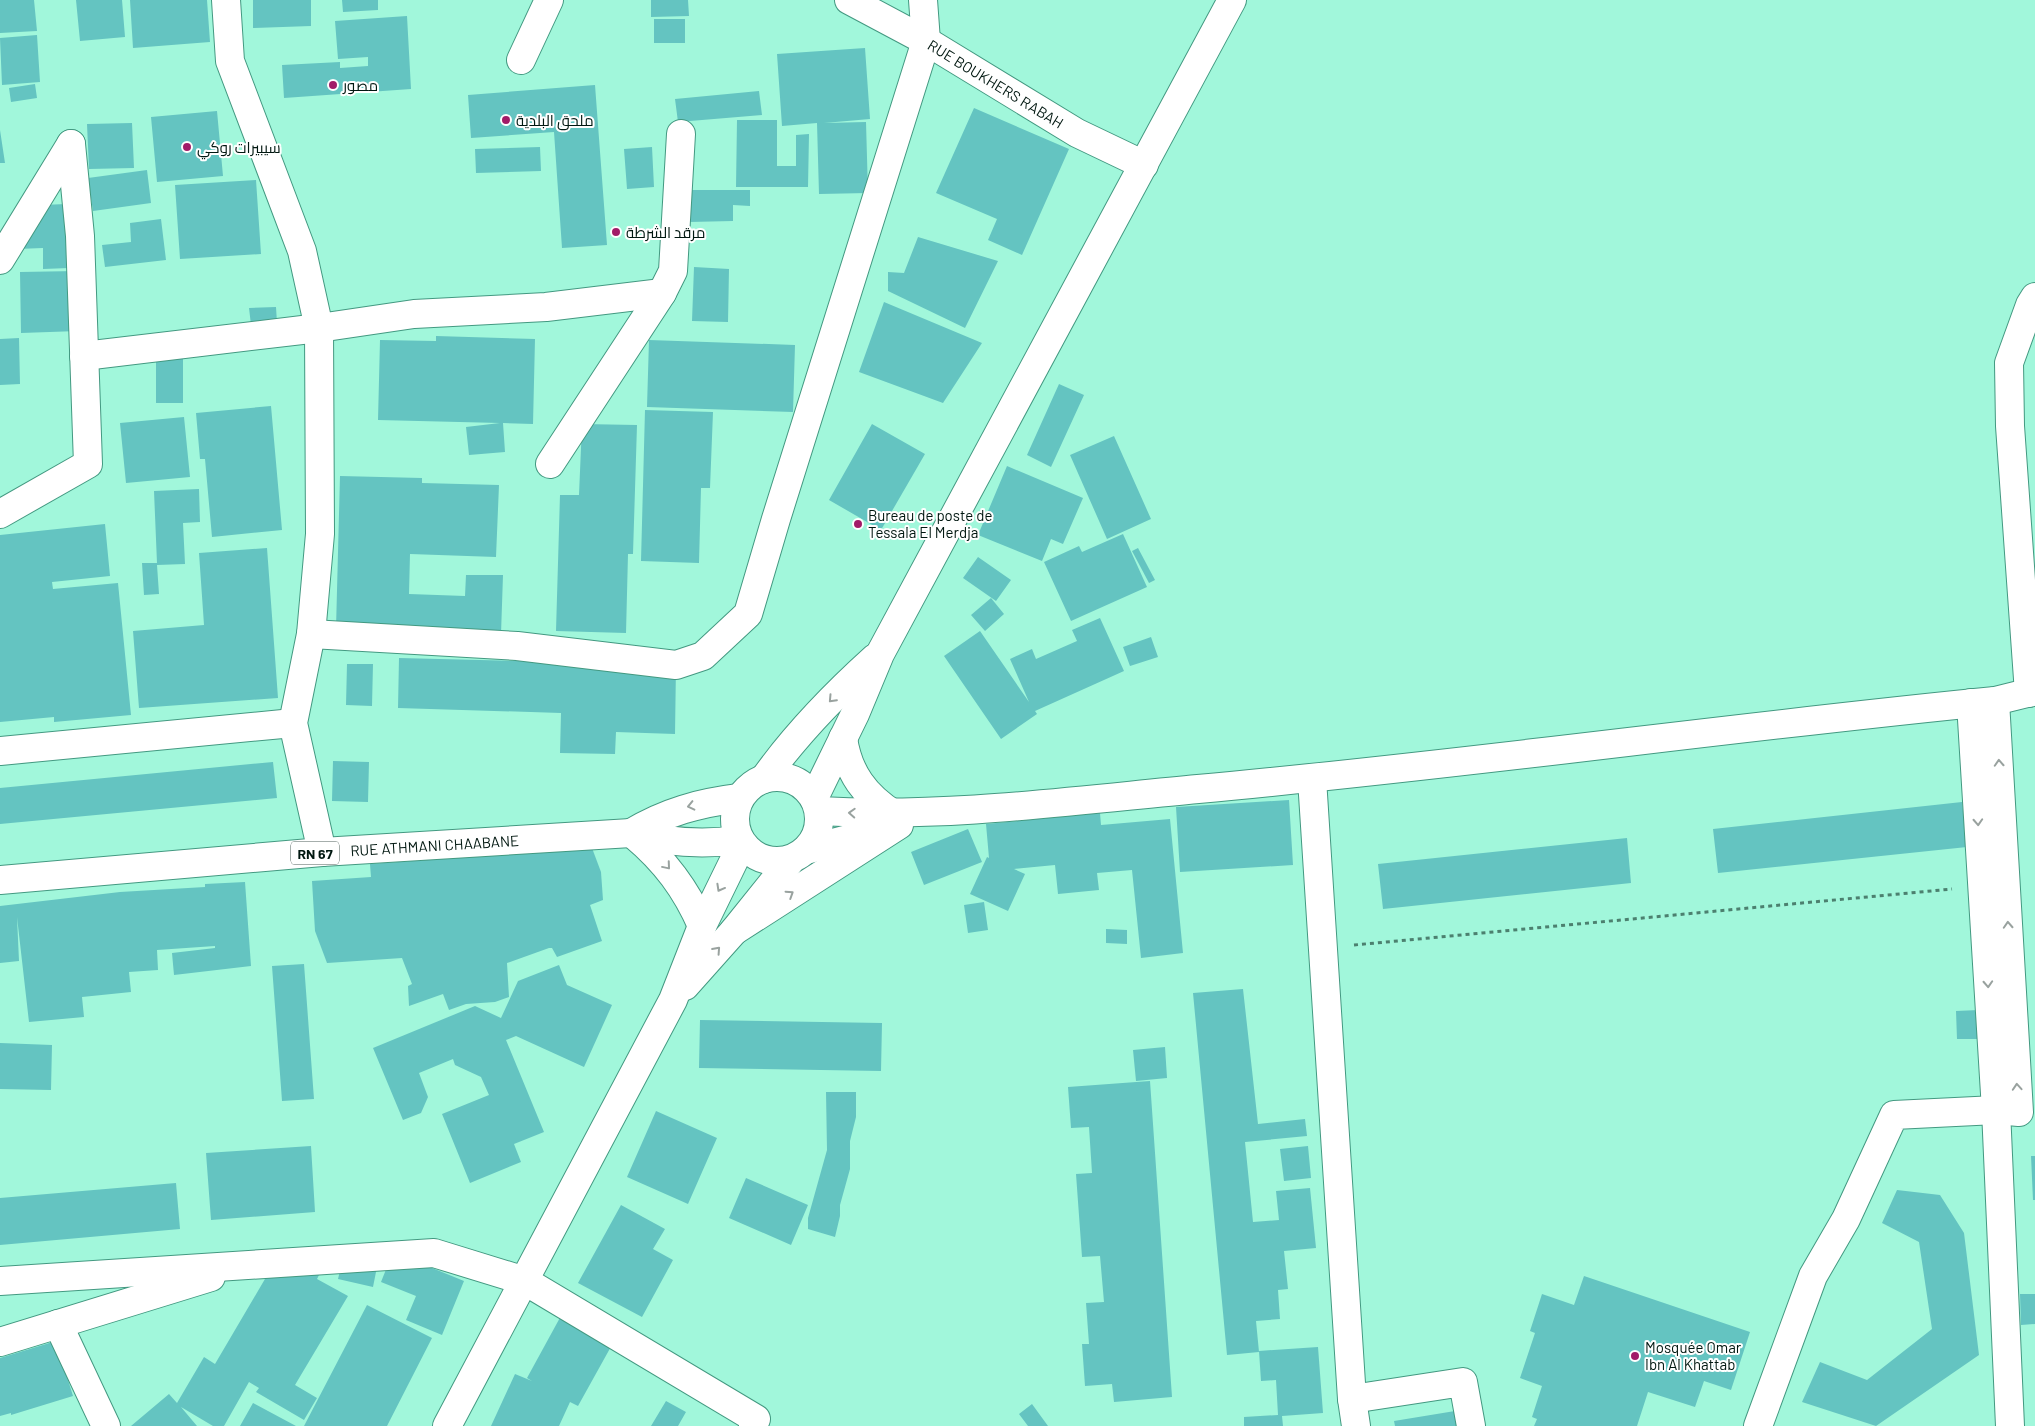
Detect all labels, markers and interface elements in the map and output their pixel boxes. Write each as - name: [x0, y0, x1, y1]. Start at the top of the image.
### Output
- street label: RUE BOUKHERS RABAH: [925, 35, 1067, 132]
- place label: مصور: [342, 76, 378, 95]
- marker: مصور: [327, 79, 339, 91]
- place label: ملحق البلدية: [516, 111, 594, 131]
- marker: ملحق البلدية: [500, 114, 512, 126]
- place label: سيبيرات روكي: [197, 138, 281, 160]
- marker: سيبيرات روكي: [181, 141, 193, 153]
- place label: مرقد الشرطة: [626, 223, 705, 242]
- marker: مرقد الشرطة: [610, 226, 622, 238]
- place label: Bureau de poste de Tessala El Merdja: [868, 506, 992, 541]
- marker: Bureau de poste de Tessala El Merdja: [852, 518, 864, 530]
- one-way arrow: [828, 693, 837, 702]
- one-way arrow: [1993, 758, 2004, 766]
- one-way arrow: [687, 800, 696, 811]
- one-way arrow: [848, 808, 856, 819]
- one-way arrow: [1973, 818, 1984, 826]
- street label: RUE ATHMANI CHAABANE: [350, 831, 519, 859]
- road number: RN 67: [291, 841, 339, 864]
- one-way arrow: [661, 861, 670, 870]
- one-way arrow: [716, 882, 726, 891]
- one-way arrow: [784, 891, 793, 900]
- one-way arrow: [2002, 921, 2013, 929]
- one-way arrow: [711, 947, 720, 956]
- one-way arrow: [1982, 980, 1993, 988]
- one-way arrow: [2012, 1083, 2023, 1091]
- place label: Mosquée Omar Ibn Al Khattab: [1645, 1338, 1742, 1373]
- marker: Mosquée Omar Ibn Al Khattab: [1629, 1350, 1641, 1362]

